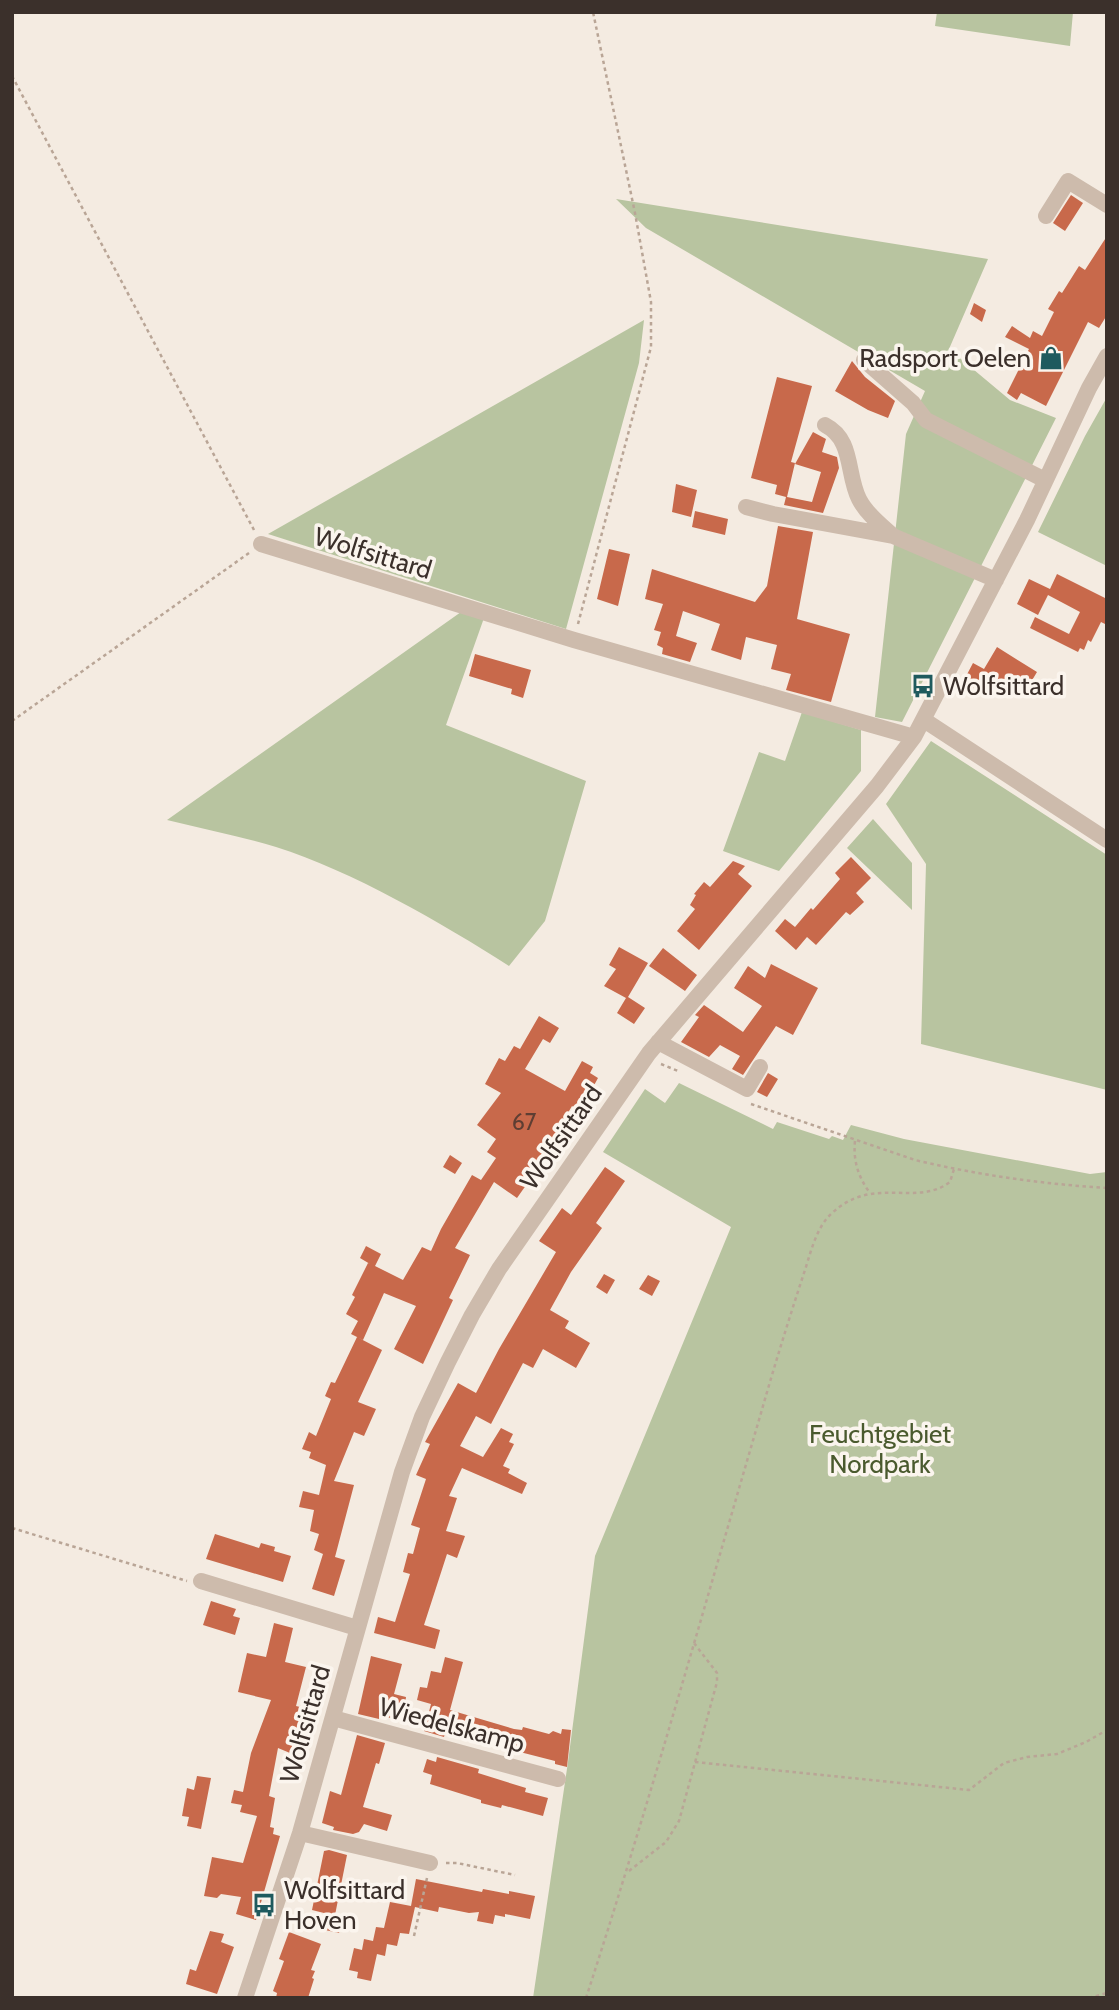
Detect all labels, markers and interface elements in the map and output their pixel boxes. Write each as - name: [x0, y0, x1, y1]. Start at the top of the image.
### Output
- place label: Radsport Oelen: [859, 342, 1031, 374]
- shop icon: Radsport Oelen: [1037, 344, 1065, 372]
- street label: Wolfsittard: [310, 520, 436, 586]
- place label: Wolfsittard: [943, 670, 1064, 702]
- bus stop icon: Wolfsittard: [909, 672, 937, 700]
- street label: Wolfsittard: [513, 1078, 609, 1196]
- house number: 67: [512, 1108, 537, 1136]
- park label: Feuchtgebiet Nordpark: [809, 1418, 951, 1480]
- street label: Wolfsittard: [273, 1661, 337, 1787]
- street label: Wiedelskamp: [376, 1690, 528, 1760]
- place label: Wolfsittard Hoven: [284, 1874, 405, 1936]
- bus stop icon: Wolfsittard Hoven: [250, 1891, 278, 1919]

